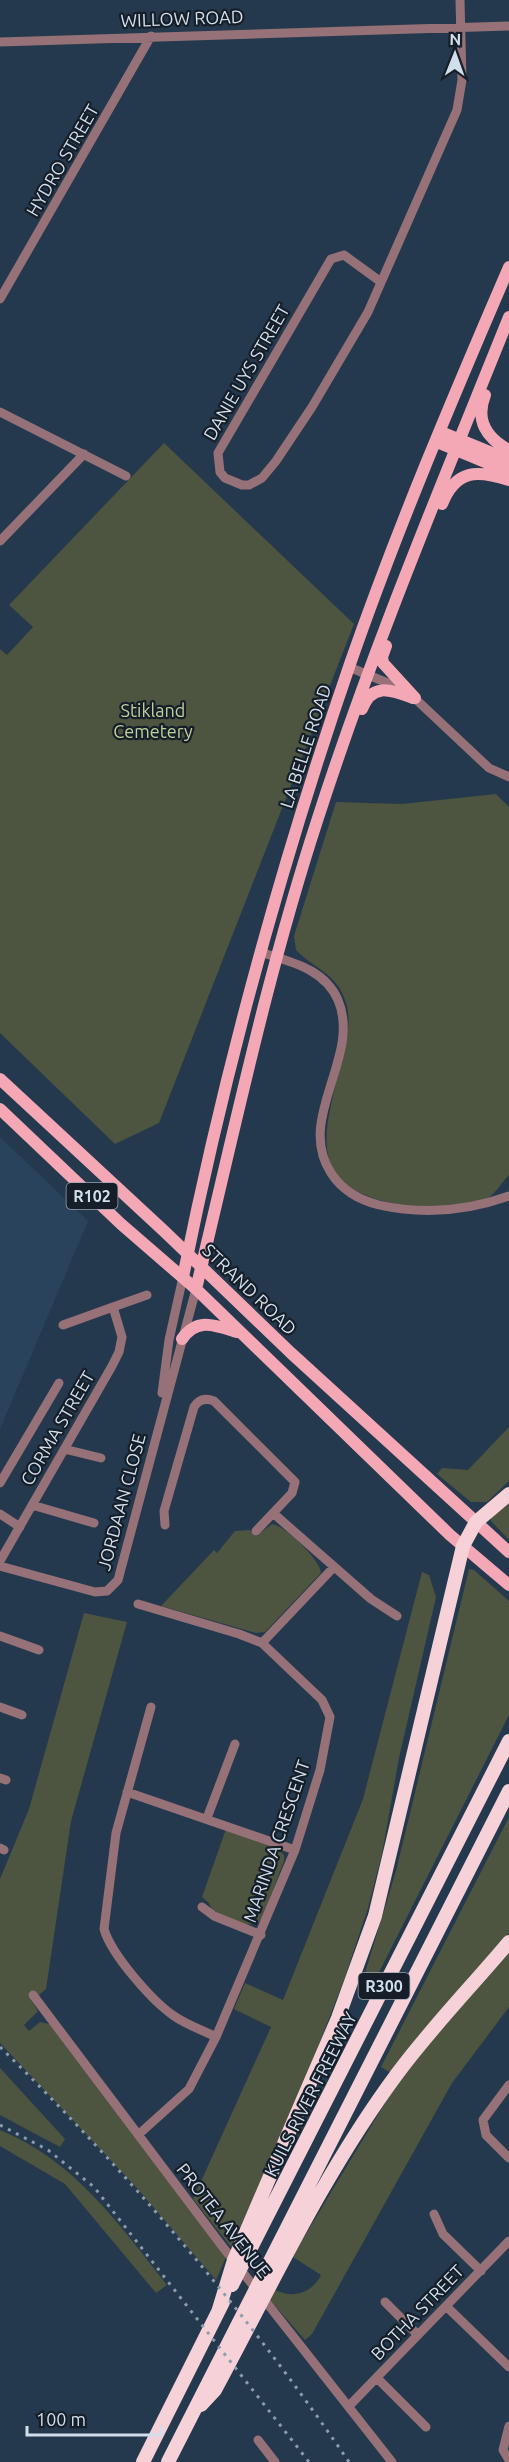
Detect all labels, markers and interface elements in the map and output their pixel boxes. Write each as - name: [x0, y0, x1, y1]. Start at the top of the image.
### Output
- street label: WILLOW ROAD: [120, 6, 244, 30]
- north arrow: [425, 24, 485, 84]
- text: N: [449, 30, 461, 48]
- street label: HYDRO STREET: [22, 101, 102, 219]
- street label: DANIE UYS STREET: [199, 301, 293, 443]
- street label: LA BELLE ROAD: [276, 682, 334, 810]
- park label: Stikland Cemetery: [113, 700, 193, 741]
- road number: R102: [66, 1183, 118, 1209]
- street label: STRAND ROAD: [199, 1239, 301, 1339]
- street label: CORMA STREET: [16, 1367, 98, 1489]
- street label: JORDAAN CLOSE: [93, 1431, 149, 1573]
- street label: MARINDA CRESCENT: [239, 1757, 313, 1925]
- road number: R300: [358, 1973, 410, 1999]
- street label: KUILS RIVER FREEWAY: [260, 2008, 360, 2180]
- street label: PROTEA AVENUE: [173, 2159, 275, 2281]
- street label: BOTHA STREET: [367, 2260, 467, 2364]
- scale bar: [27, 2399, 160, 2437]
- text: 100 m: [36, 2409, 86, 2429]

